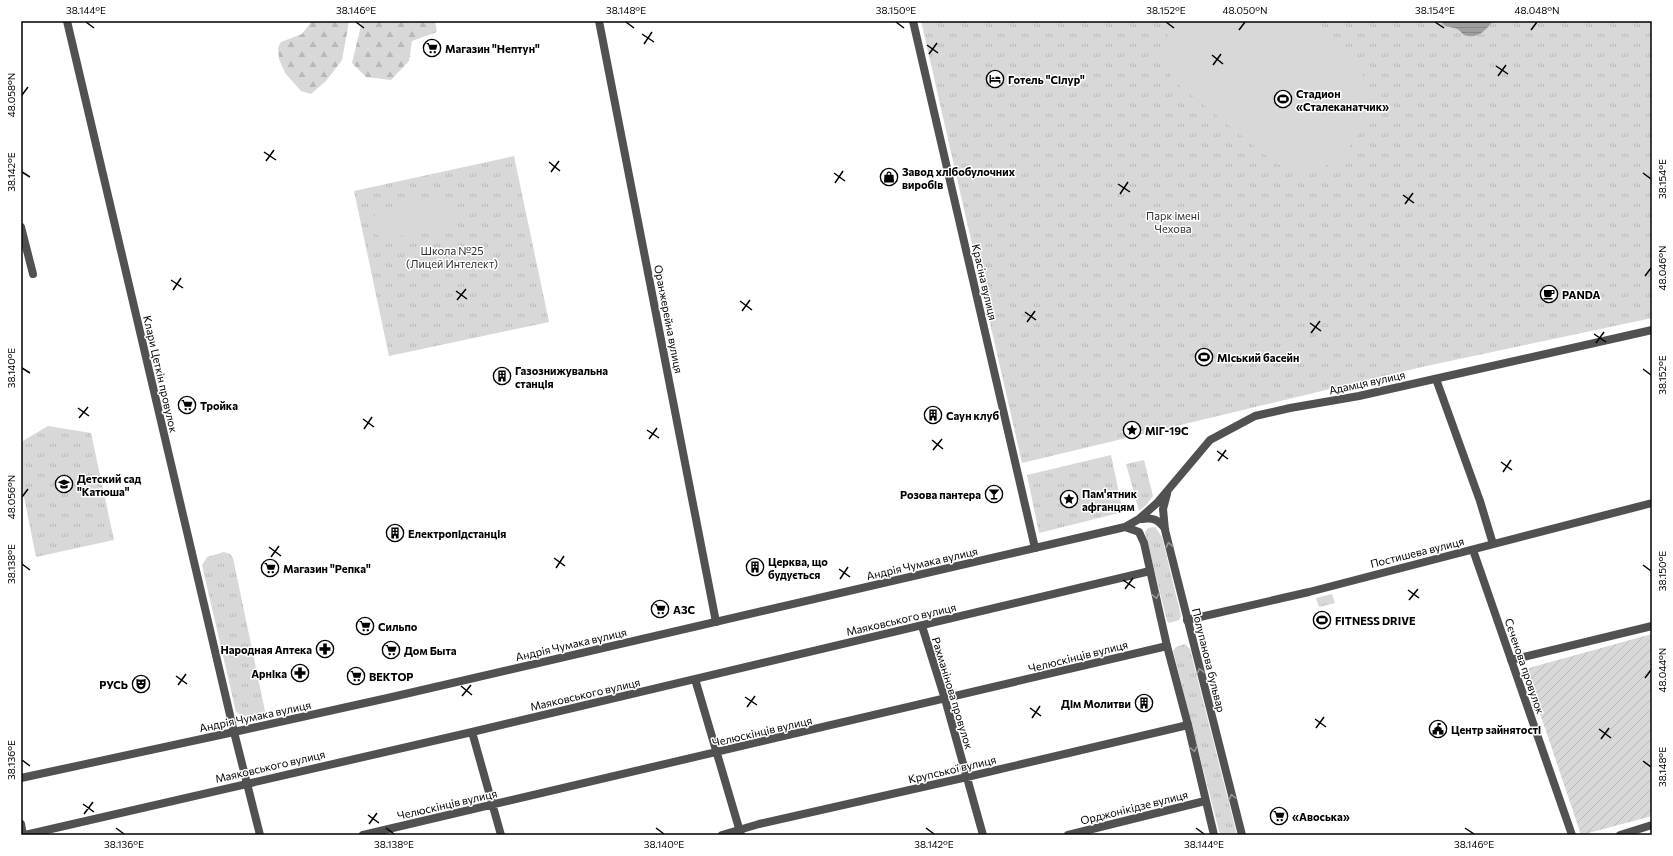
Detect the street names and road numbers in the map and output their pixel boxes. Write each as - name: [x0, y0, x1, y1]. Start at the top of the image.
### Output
- street label: Красіна вулиця: [970, 243, 1000, 321]
- street label: Оранжерейна вулиця: [652, 264, 686, 374]
- street label: Клари Цеткін провулок: [141, 314, 181, 434]
- street label: Адамця вулиця: [1328, 368, 1406, 396]
- street label: Постишева вулиця: [1369, 534, 1465, 570]
- street label: Андрія Чумака вулиця: [865, 544, 979, 582]
- street label: Маяковського вулиця: [845, 600, 957, 638]
- street label: Полупанова бульвар: [1190, 607, 1228, 713]
- street label: Сєченова провулок: [1503, 616, 1548, 716]
- street label: Андрія Чумака вулиця: [514, 625, 628, 663]
- street label: Рахманінова провулок: [930, 635, 976, 751]
- street label: Челюскінців вулиця: [1027, 637, 1129, 675]
- street label: Маяковського вулиця: [529, 675, 641, 713]
- street label: Андрія Чумака вулиця: [198, 698, 312, 734]
- street label: Челюскінців вулиця: [711, 713, 813, 749]
- street label: Маяковського вулиця: [214, 747, 326, 785]
- street label: Крупської вулиця: [907, 753, 997, 785]
- street label: Челюскінців вулиця: [396, 786, 498, 822]
- street label: Орджонікідзе вулиця: [1079, 787, 1189, 827]

